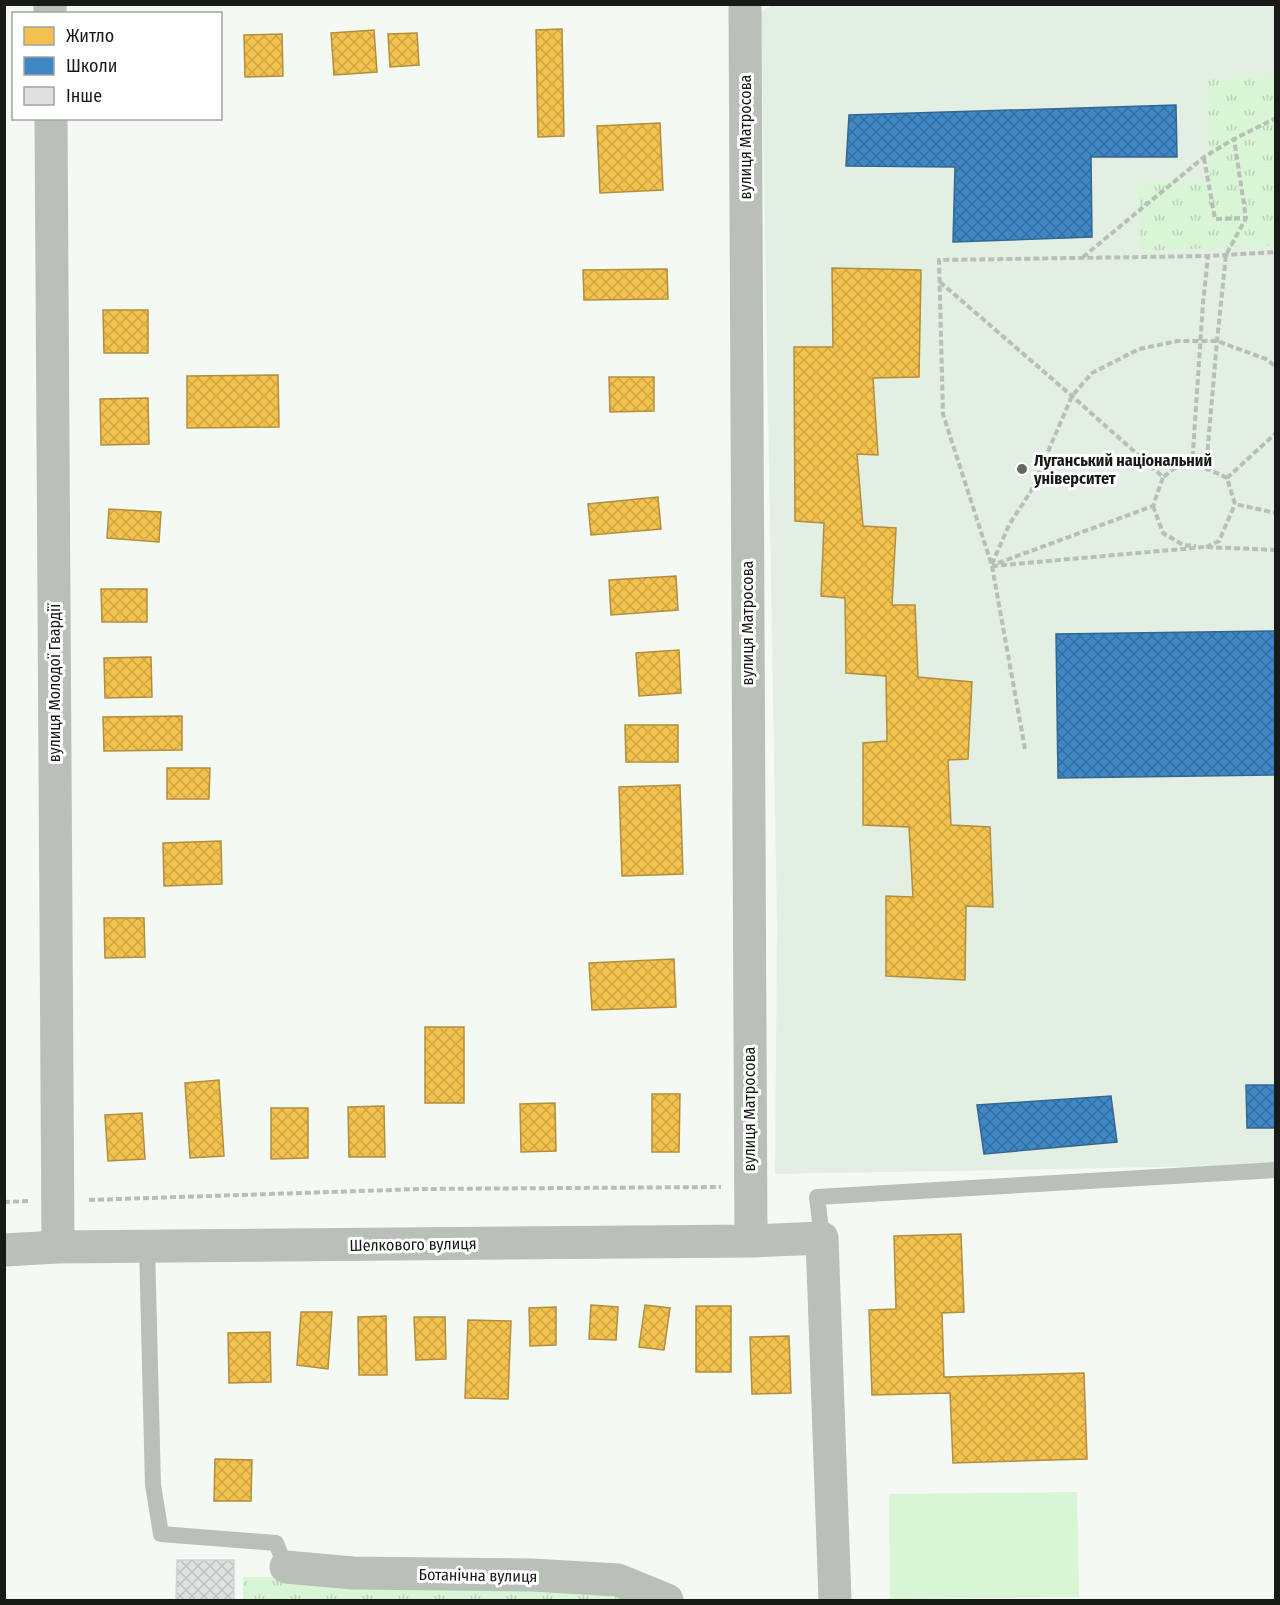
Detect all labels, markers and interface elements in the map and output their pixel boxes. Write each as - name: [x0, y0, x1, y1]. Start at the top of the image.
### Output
- legend: [12, 12, 222, 120]
- text: Житло: [66, 25, 114, 47]
- text: Школи: [66, 55, 117, 77]
- street label: вулиця Матросова: [736, 74, 755, 199]
- text: Інше: [66, 85, 102, 107]
- place label: Луганський національний університет: [1033, 451, 1212, 488]
- marker: Луганський національний університет: [1015, 462, 1029, 476]
- street label: вулиця Матросова: [738, 560, 757, 685]
- street label: вулиця Молодої Гвардії: [45, 603, 64, 762]
- street label: вулиця Матросова: [740, 1046, 759, 1171]
- street label: Шелкового вулиця: [349, 1234, 477, 1255]
- street label: Ботанічна вулиця: [418, 1565, 538, 1586]

